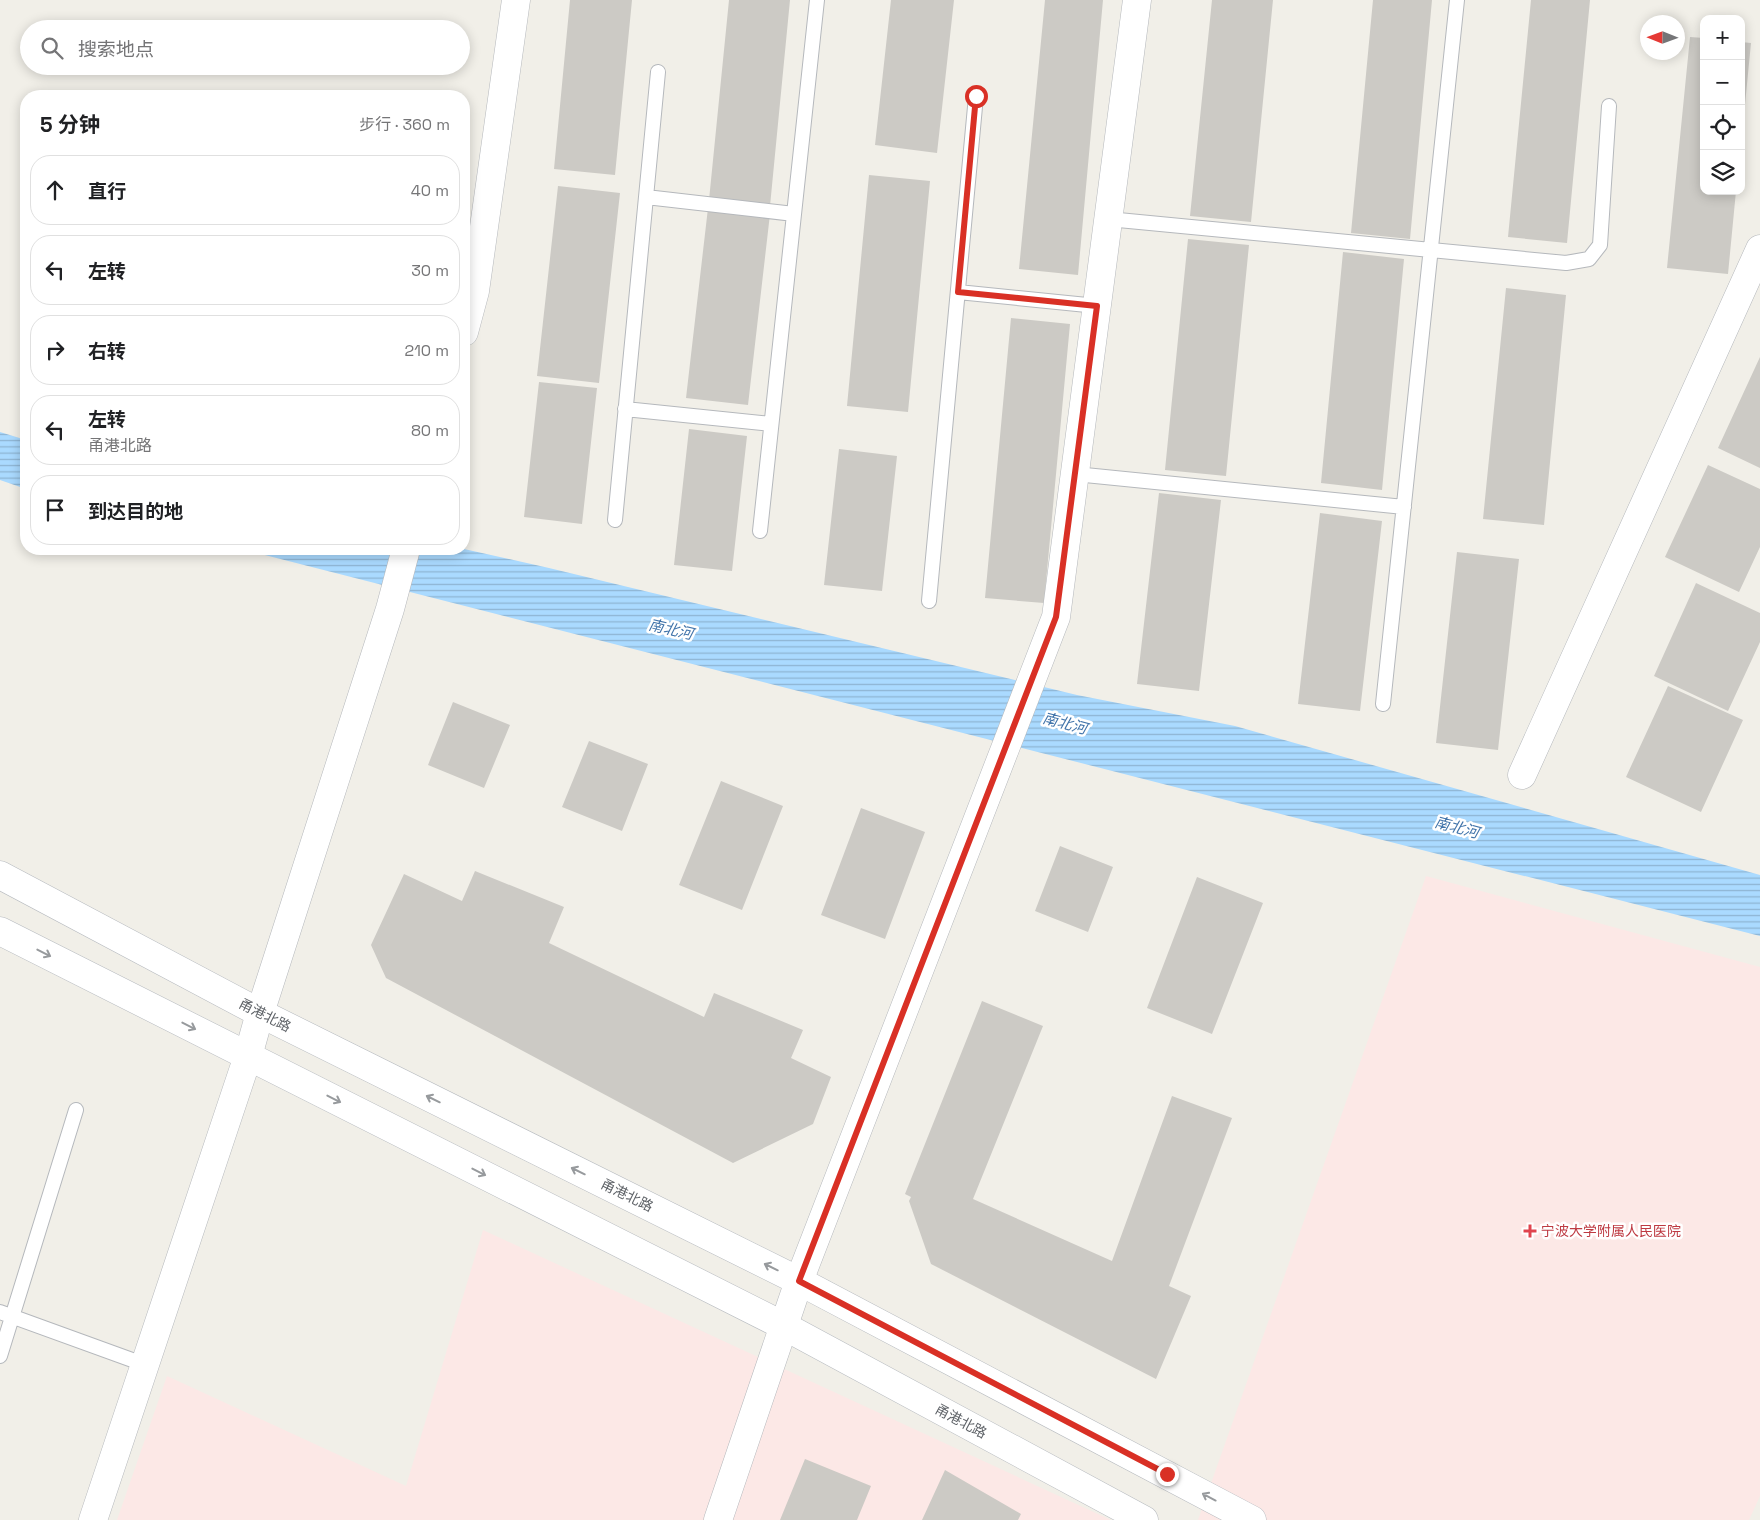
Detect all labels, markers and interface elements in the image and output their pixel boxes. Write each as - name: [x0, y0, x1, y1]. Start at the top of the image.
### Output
- north arrow: [1640, 15, 1685, 60]
- map controls: [1700, 15, 1745, 195]
- button: +: [1700, 15, 1745, 60]
- search box: [20, 20, 470, 75]
- icon: search: [38, 34, 66, 62]
- text: 搜索地点: [78, 37, 154, 62]
- button: −: [1700, 60, 1745, 105]
- route start: [965, 85, 988, 108]
- button: locate: [1700, 105, 1745, 150]
- text: 5 分钟: [40, 111, 100, 138]
- text: 步行 · 360 m: [359, 114, 450, 135]
- button: layers: [1700, 150, 1745, 195]
- icon: ahead: [41, 176, 69, 204]
- text: 直行: [88, 179, 126, 204]
- text: 40 m: [411, 180, 449, 201]
- icon: left: [41, 256, 69, 284]
- text: 左转: [88, 259, 126, 284]
- text: 30 m: [411, 260, 449, 281]
- icon: right: [41, 336, 69, 364]
- text: 右转: [88, 339, 126, 364]
- text: 210 m: [405, 340, 449, 361]
- text: 左转: [88, 407, 126, 432]
- icon: left: [41, 416, 69, 444]
- text: 80 m: [411, 420, 449, 441]
- text: 甬港北路: [88, 435, 152, 456]
- icon: arrive: [41, 496, 69, 524]
- text: 到达目的地: [88, 499, 183, 524]
- water label: 南北河: [647, 615, 698, 644]
- water label: 南北河: [1041, 708, 1092, 739]
- water label: 南北河: [1433, 812, 1484, 843]
- one-way arrow: [36, 948, 51, 958]
- street label: 甬港北路: [236, 994, 294, 1036]
- one-way arrow: [181, 1021, 196, 1031]
- one-way arrow: [326, 1094, 341, 1104]
- one-way arrow: [426, 1094, 441, 1103]
- one-way arrow: [571, 1166, 586, 1175]
- one-way arrow: [471, 1168, 486, 1177]
- street label: 甬港北路: [598, 1175, 656, 1215]
- place label: 宁波大学附属人民医院: [1541, 1222, 1681, 1240]
- marker: 宁波大学附属人民医院: [1523, 1224, 1537, 1238]
- one-way arrow: [764, 1262, 779, 1271]
- street label: 甬港北路: [932, 1400, 990, 1442]
- route end: [1156, 1463, 1179, 1486]
- one-way arrow: [1202, 1492, 1217, 1501]

